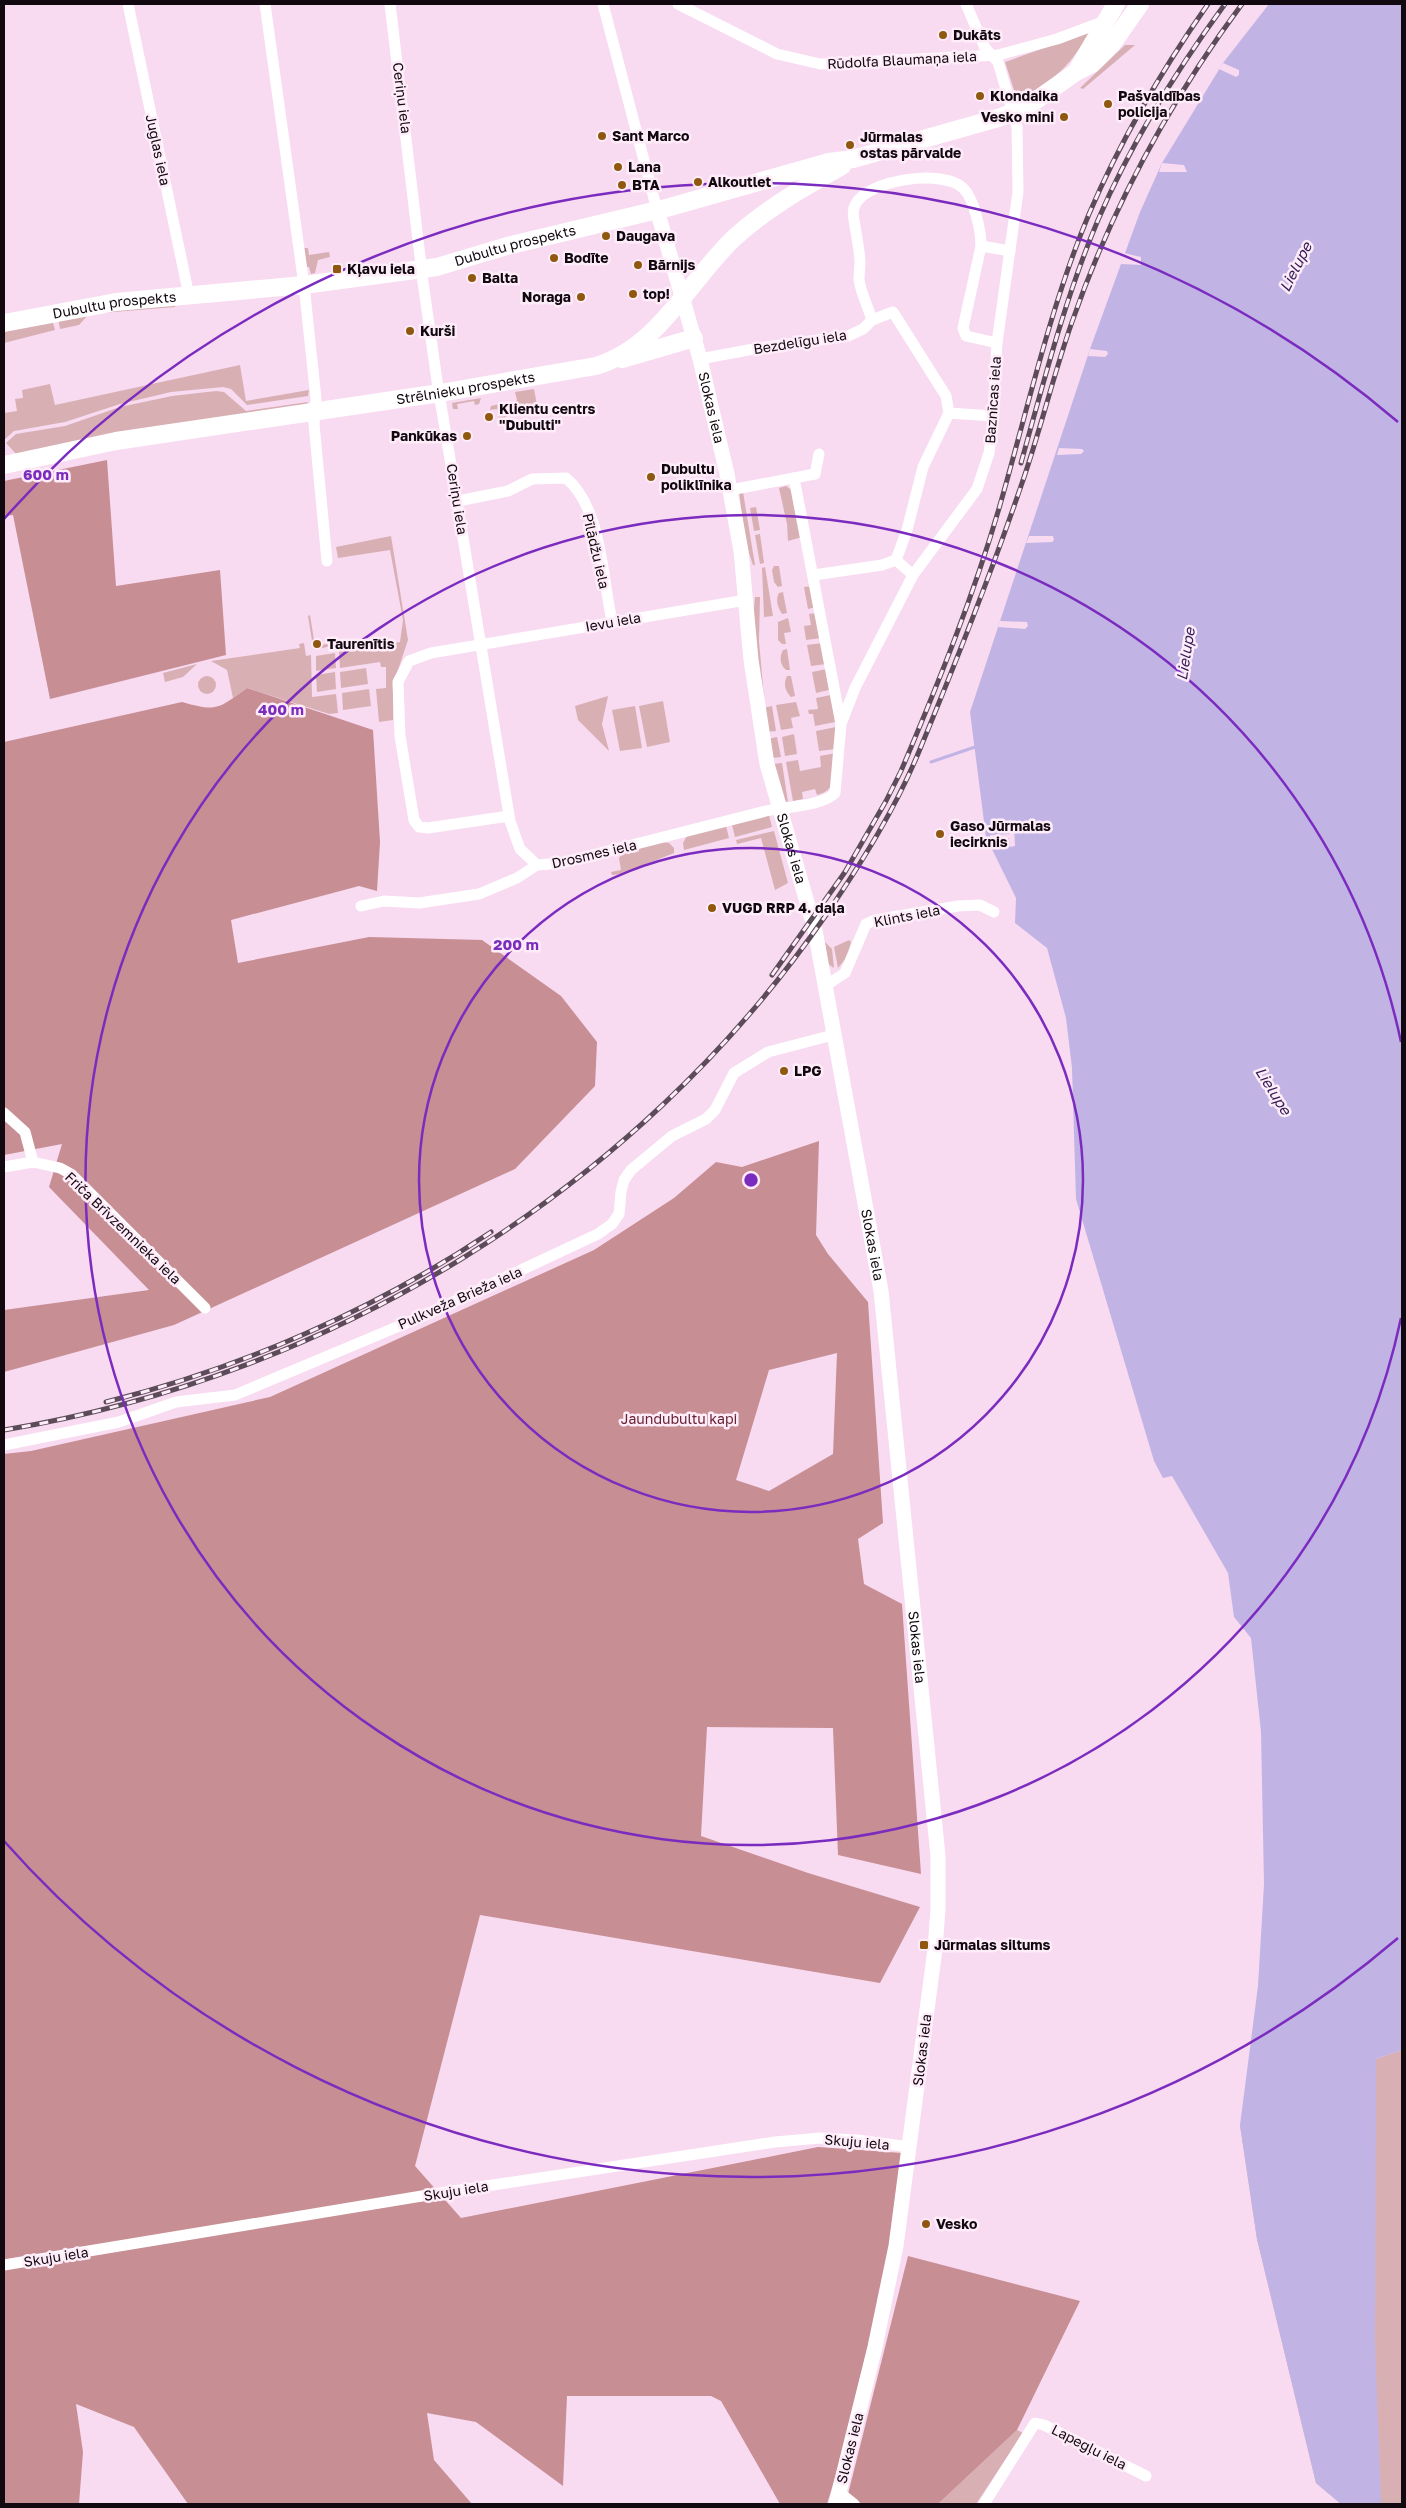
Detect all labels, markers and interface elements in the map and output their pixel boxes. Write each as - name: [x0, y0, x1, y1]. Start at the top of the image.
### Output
- place label: Dukāts: [953, 26, 1001, 43]
- marker: Dukāts: [937, 29, 949, 41]
- street label: Rūdolfa Blaumaņa iela: [827, 47, 977, 73]
- street label: Ceriņu iela: [389, 61, 415, 135]
- place label: Klondaika: [990, 87, 1058, 104]
- place label: Pašvaldības policija: [1118, 87, 1201, 120]
- marker: Klondaika: [974, 90, 986, 102]
- marker: Pašvaldības policija: [1102, 98, 1114, 110]
- place label: Vesko mini: [981, 108, 1054, 125]
- marker: Vesko mini: [1058, 111, 1070, 123]
- street label: Juglas iela: [143, 113, 174, 187]
- place label: Sant Marco: [612, 127, 689, 144]
- place label: Jūrmalas ostas pārvalde: [860, 128, 961, 161]
- marker: Sant Marco: [596, 130, 608, 142]
- marker: Jūrmalas ostas pārvalde: [844, 139, 856, 151]
- place label: Lana: [628, 158, 661, 175]
- marker: Lana: [612, 161, 624, 173]
- place label: Alkoutlet: [708, 173, 771, 190]
- place label: BTA: [632, 176, 660, 193]
- marker: Alkoutlet: [692, 176, 704, 188]
- marker: BTA: [616, 179, 628, 191]
- street label: Dubultu prospekts: [452, 221, 577, 269]
- place label: Daugava: [616, 227, 675, 244]
- marker: Daugava: [600, 230, 612, 242]
- water label: Lielupe: [1275, 238, 1316, 294]
- place label: Bodīte: [564, 249, 609, 266]
- marker: Bodīte: [548, 252, 560, 264]
- place label: Bārnijs: [648, 256, 696, 273]
- marker: Bārnijs: [632, 259, 644, 271]
- place label: Kļavu iela: [347, 260, 415, 277]
- marker: Kļavu iela: [331, 263, 343, 275]
- place label: Balta: [482, 269, 518, 286]
- marker: Balta: [466, 272, 478, 284]
- place label: top!: [643, 285, 670, 302]
- street label: Dubultu prospekts: [51, 288, 177, 322]
- place label: Noraga: [522, 288, 571, 305]
- marker: top!: [627, 288, 639, 300]
- marker: Noraga: [575, 291, 587, 303]
- place label: Kurši: [420, 322, 456, 339]
- marker: Kurši: [404, 325, 416, 337]
- street label: Bezdelīgu iela: [752, 326, 848, 357]
- street label: Baznīcas iela: [981, 356, 1004, 444]
- street label: Strēlnieku prospekts: [395, 368, 536, 407]
- street label: Slokas iela: [695, 370, 728, 445]
- place label: Klientu centrs "Dubulti": [499, 400, 596, 433]
- marker: Klientu centrs "Dubulti": [483, 411, 495, 423]
- place label: Pankūkas: [391, 427, 457, 444]
- marker: Pankūkas: [461, 430, 473, 442]
- place label: Dubultu poliklīnika: [661, 460, 732, 493]
- street label: Ceriņu iela: [443, 462, 471, 536]
- text: 600 m: [23, 465, 69, 483]
- marker: Dubultu poliklīnika: [645, 471, 657, 483]
- street label: Pīlādžu iela: [580, 511, 613, 590]
- street label: Ievu iela: [584, 608, 642, 635]
- water label: Lielupe: [1172, 625, 1198, 681]
- place label: Taurenītis: [327, 635, 395, 652]
- marker: Taurenītis: [311, 638, 323, 650]
- text: 400 m: [258, 700, 304, 718]
- street label: Slokas iela: [774, 811, 810, 886]
- place label: Gaso Jūrmalas iecirknis: [950, 817, 1051, 850]
- marker: Gaso Jūrmalas iecirknis: [934, 828, 946, 840]
- street label: Drosmes iela: [550, 835, 638, 872]
- place label: VUGD RRP 4. daļa: [722, 899, 845, 916]
- street label: Klints iela: [872, 901, 941, 930]
- marker: VUGD RRP 4. daļa: [706, 902, 718, 914]
- text: 200 m: [493, 935, 539, 953]
- place label: LPG: [794, 1062, 822, 1079]
- water label: Lielupe: [1252, 1063, 1296, 1119]
- marker: LPG: [778, 1065, 790, 1077]
- street label: Friča Brīvzemnieka iela: [62, 1168, 185, 1287]
- centre of rings: [742, 1171, 760, 1189]
- street label: Slokas iela: [858, 1207, 888, 1282]
- street label: Pulkveža Brieža iela: [395, 1263, 524, 1333]
- park label: Jaundubultu kapi: [621, 1410, 737, 1427]
- street label: Slokas iela: [905, 1610, 930, 1684]
- place label: Jūrmalas siltums: [934, 1936, 1051, 1953]
- marker: Jūrmalas siltums: [918, 1939, 930, 1951]
- street label: Slokas iela: [909, 2013, 934, 2087]
- street label: Skuju iela: [824, 2130, 890, 2153]
- street label: Skuju iela: [422, 2177, 490, 2204]
- place label: Vesko: [936, 2215, 977, 2232]
- marker: Vesko: [920, 2218, 932, 2230]
- street label: Skuju iela: [22, 2243, 90, 2270]
- street label: Slokas iela: [832, 2411, 867, 2485]
- street label: Lapegļu iela: [1049, 2420, 1130, 2473]

